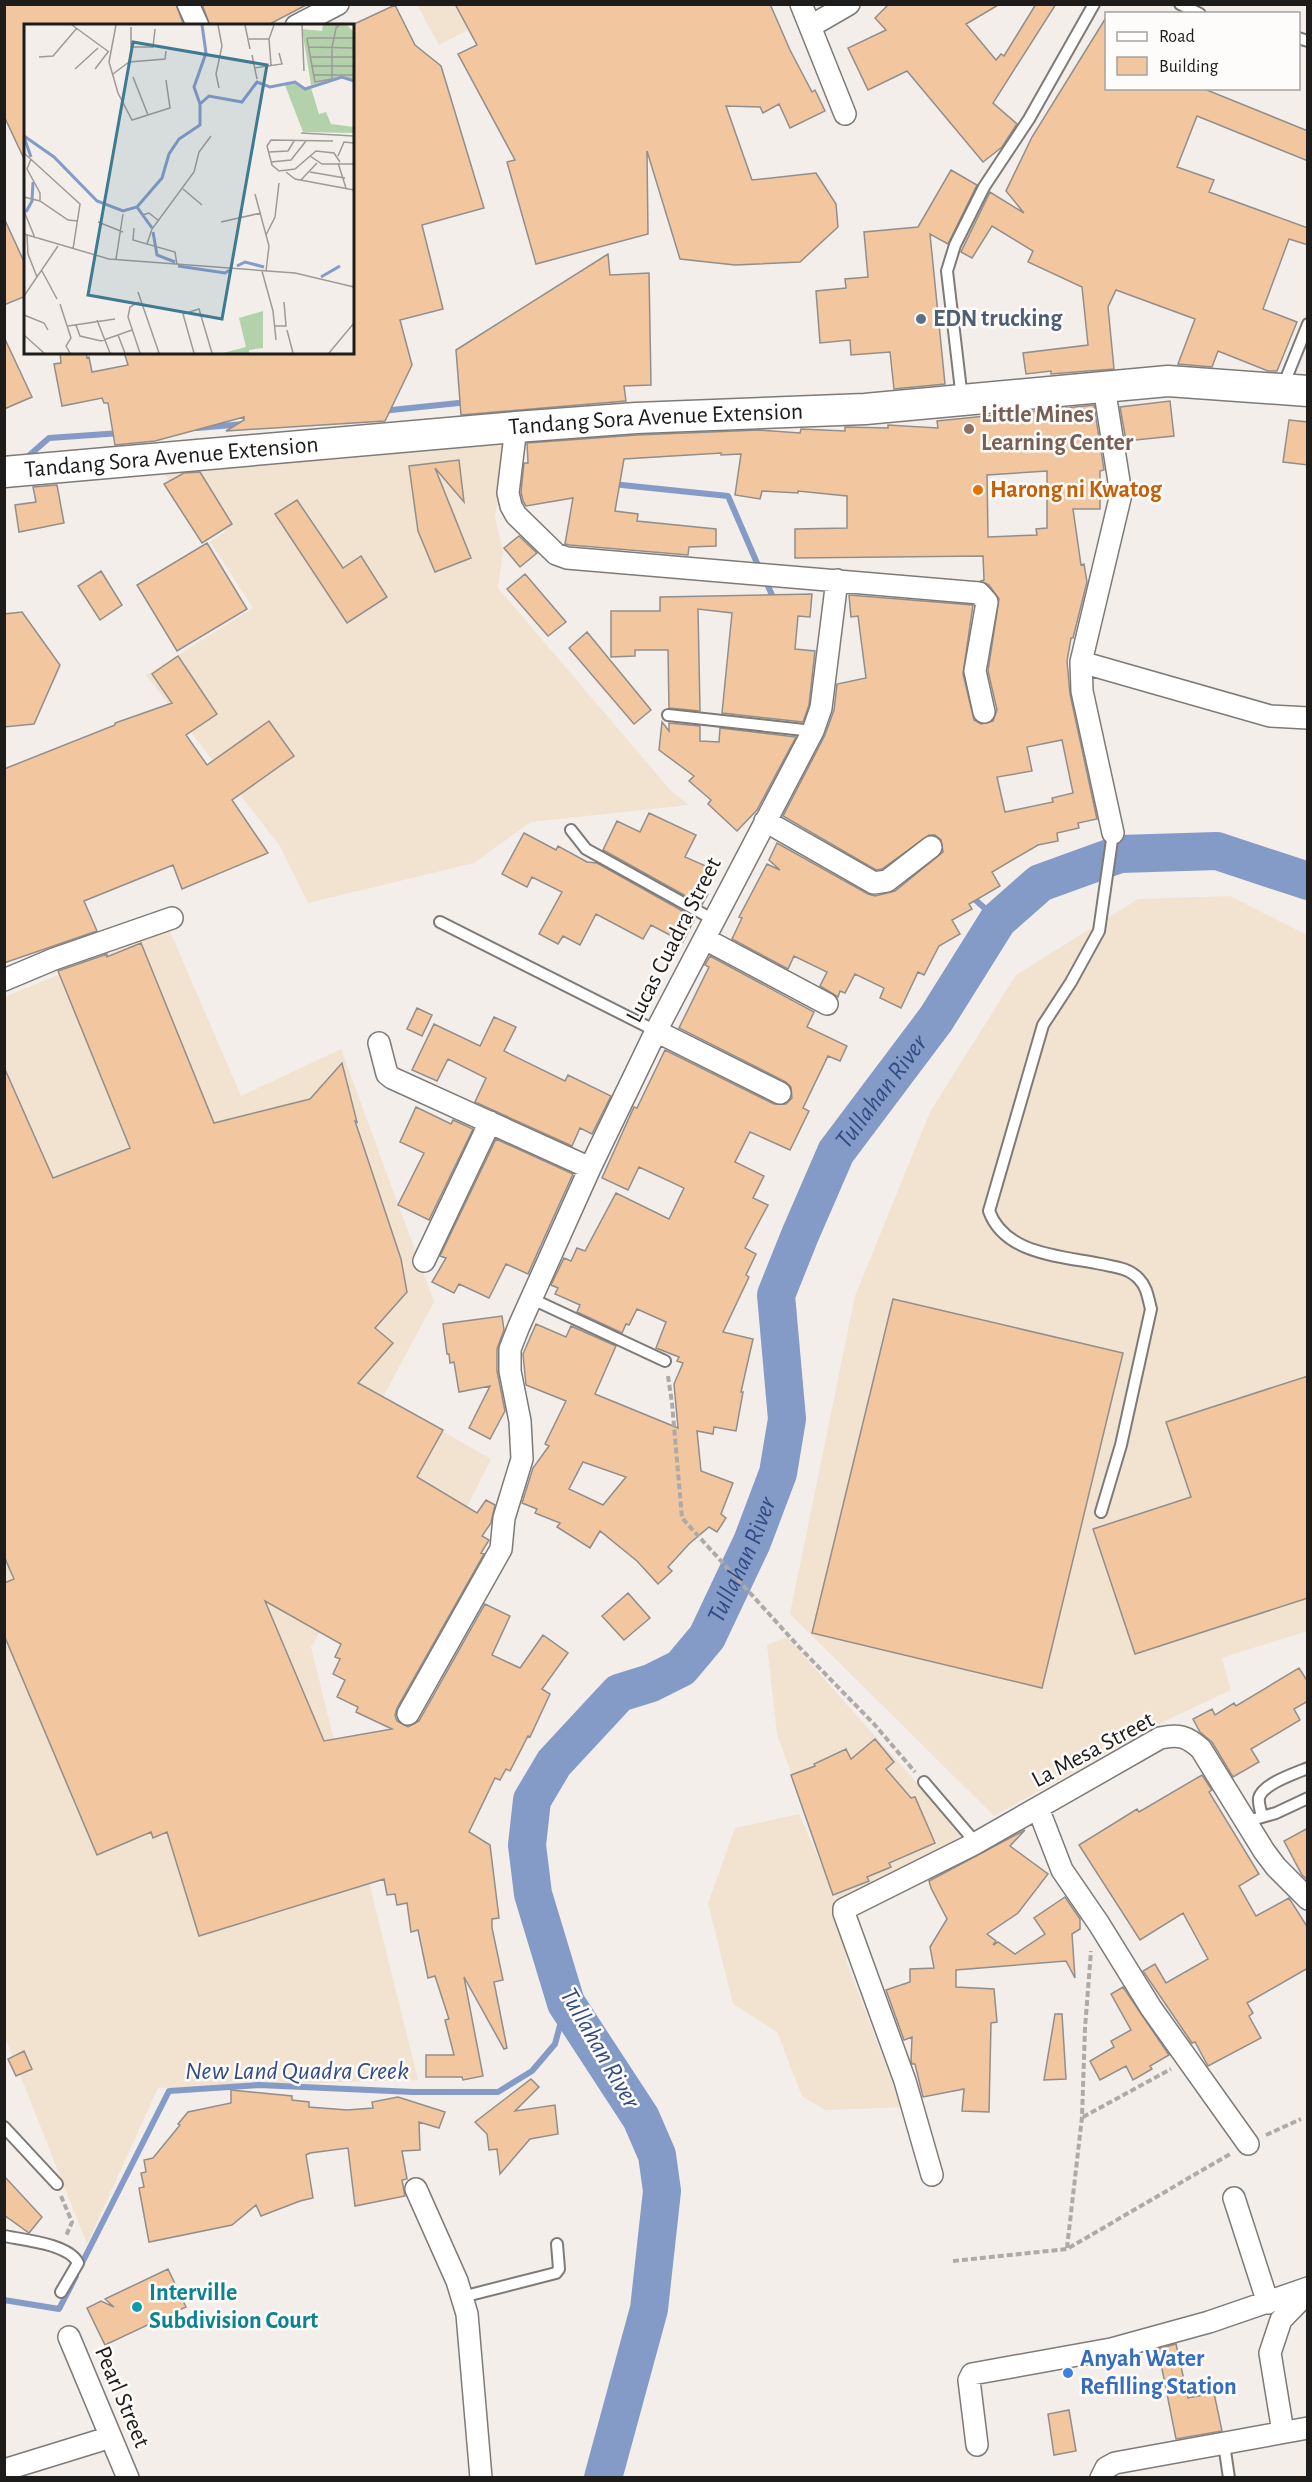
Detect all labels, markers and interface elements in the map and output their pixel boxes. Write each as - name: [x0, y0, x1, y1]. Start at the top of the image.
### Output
- legend: [1105, 12, 1300, 90]
- inset map: [24, 24, 354, 354]
- text: Road: [1159, 28, 1195, 46]
- text: Building: [1159, 58, 1219, 76]
- place label: EDN trucking: [933, 307, 1063, 331]
- marker: EDN trucking: [914, 312, 928, 326]
- street label: Tandang Sora Avenue Extension: [507, 399, 804, 440]
- place label: Little Mines Learning Center: [981, 403, 1134, 455]
- marker: Little Mines Learning Center: [962, 422, 976, 436]
- street label: Tandang Sora Avenue Extension: [23, 432, 319, 482]
- place label: Harong ni Kwatog: [990, 478, 1163, 502]
- marker: Harong ni Kwatog: [971, 483, 985, 497]
- street label: Lucas Cuadra Street: [622, 853, 726, 1027]
- water label: Tullahan River: [831, 1029, 933, 1153]
- water label: Tullahan River: [703, 1492, 781, 1627]
- street label: La Mesa Street: [1028, 1708, 1159, 1792]
- water label: Tullahan River: [555, 1983, 646, 2114]
- water label: New Land Quadra Creek: [185, 2058, 409, 2084]
- place label: Interville Subdivision Court: [149, 2281, 318, 2333]
- marker: Interville Subdivision Court: [130, 2300, 144, 2314]
- street label: Pearl Street: [90, 2343, 154, 2452]
- place label: Anyah Water Refilling Station: [1080, 2347, 1237, 2399]
- marker: Anyah Water Refilling Station: [1061, 2366, 1075, 2380]

